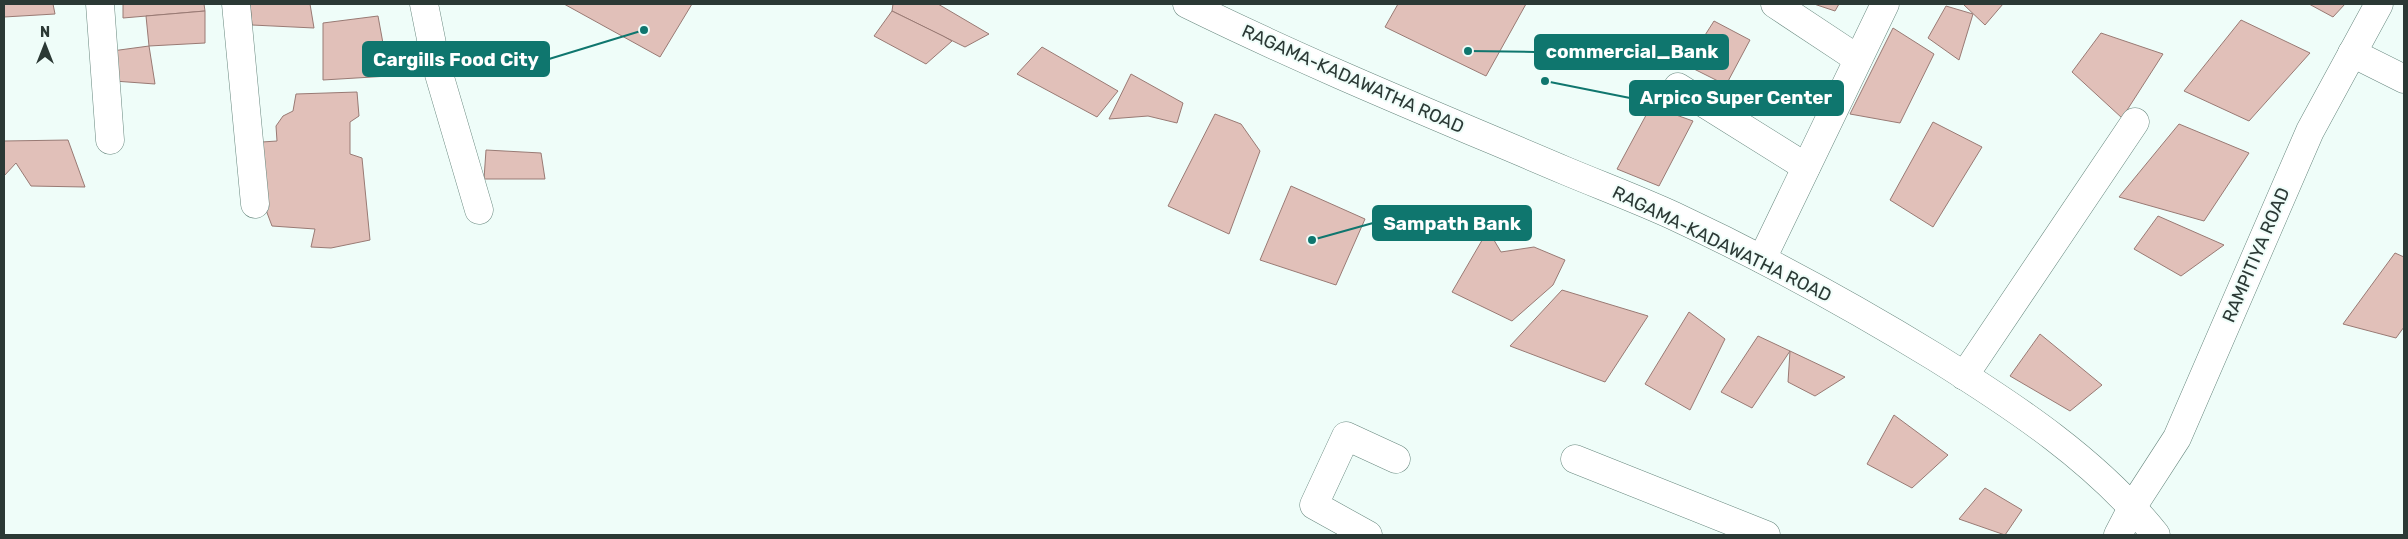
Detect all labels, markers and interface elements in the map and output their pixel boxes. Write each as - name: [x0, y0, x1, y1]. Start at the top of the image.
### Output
- north arrow: [20, 20, 70, 70]
- street label: RAGAMA-KADAWATHA ROAD: [1238, 20, 1468, 138]
- text: N: [40, 24, 50, 41]
- callout: commercial_Bank: [1535, 35, 1728, 69]
- text: commercial_Bank: [1546, 40, 1718, 63]
- callout: Cargills Food City: [363, 42, 549, 76]
- text: Cargills Food City: [373, 48, 540, 71]
- callout: Arpico Super Center: [1630, 81, 1843, 115]
- text: Arpico Super Center: [1640, 86, 1833, 109]
- street label: RAGAMA-KADAWATHA ROAD: [1609, 181, 1835, 307]
- street label: RAMPITIYA ROAD: [2218, 184, 2294, 326]
- callout: Sampath Bank: [1373, 206, 1531, 240]
- text: Sampath Bank: [1383, 212, 1521, 235]

